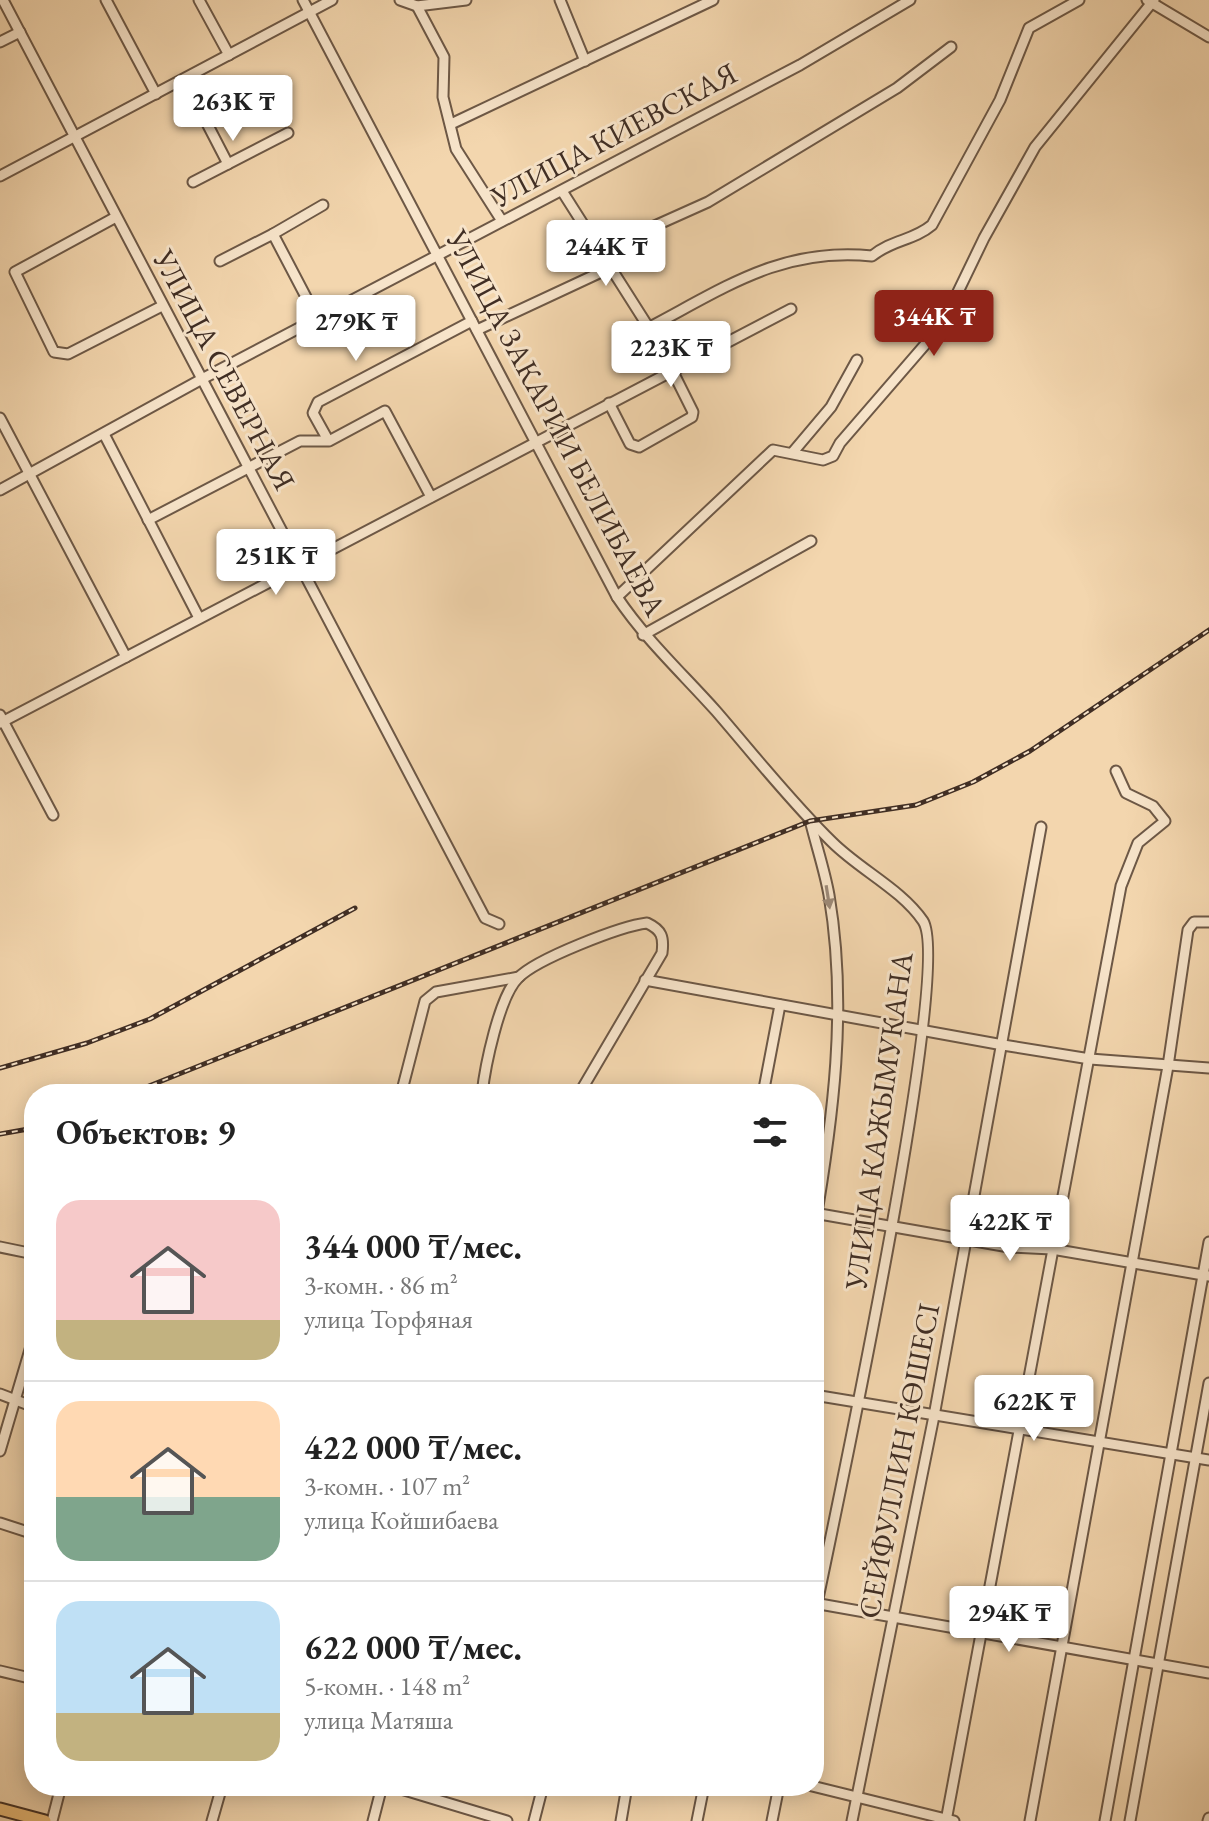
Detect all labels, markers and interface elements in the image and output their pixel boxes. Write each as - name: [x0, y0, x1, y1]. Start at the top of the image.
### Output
- street label: УЛИЦА КИЕВСКАЯ: [483, 53, 743, 216]
- pin: 263K ₸: [168, 75, 298, 143]
- text: 263K ₸: [191, 84, 275, 118]
- pin: 244K ₸: [541, 220, 671, 288]
- street label: УЛИЦА ЗАКАРИИ БЕЛИБАЕВА: [437, 222, 675, 623]
- text: 244K ₸: [564, 229, 648, 263]
- street label: УЛИЦА СЕВЕРНАЯ: [144, 242, 304, 497]
- pin: 344K ₸: [869, 290, 999, 358]
- pin: 279K ₸: [291, 295, 421, 363]
- text: 344K ₸: [892, 299, 976, 333]
- text: 279K ₸: [314, 304, 398, 338]
- pin: 223K ₸: [606, 321, 736, 389]
- text: 223K ₸: [629, 330, 713, 364]
- pin: 251K ₸: [211, 529, 341, 597]
- text: 251K ₸: [234, 538, 318, 572]
- one-way arrow: [822, 885, 835, 910]
- street label: УЛИЦА КАЖЫМУКАНА: [835, 949, 922, 1293]
- text: Объектов: 9: [56, 1110, 235, 1154]
- icon: filters: [748, 1110, 792, 1154]
- pin: 422K ₸: [945, 1195, 1075, 1263]
- text: 422K ₸: [968, 1204, 1052, 1238]
- text: 344 000 ₸/мес.: [304, 1224, 522, 1268]
- icon: home: [120, 1232, 216, 1328]
- text: 3-комн. · 86 m²: [304, 1268, 458, 1302]
- street label: СЕЙФУЛЛИН КӨШЕСІ: [849, 1300, 948, 1622]
- text: улица Торфяная: [304, 1302, 473, 1336]
- pin: 622K ₸: [969, 1375, 1099, 1443]
- text: 622K ₸: [992, 1384, 1076, 1418]
- text: 422 000 ₸/мес.: [304, 1425, 522, 1469]
- icon: home: [120, 1433, 216, 1529]
- text: 3-комн. · 107 m²: [304, 1469, 470, 1503]
- text: улица Койшибаева: [304, 1503, 499, 1537]
- pin: 294K ₸: [944, 1586, 1074, 1654]
- text: 294K ₸: [967, 1595, 1051, 1629]
- text: 622 000 ₸/мес.: [304, 1625, 522, 1669]
- icon: home: [120, 1633, 216, 1729]
- text: 5-комн. · 148 m²: [304, 1669, 470, 1703]
- text: улица Матяша: [304, 1703, 453, 1737]

